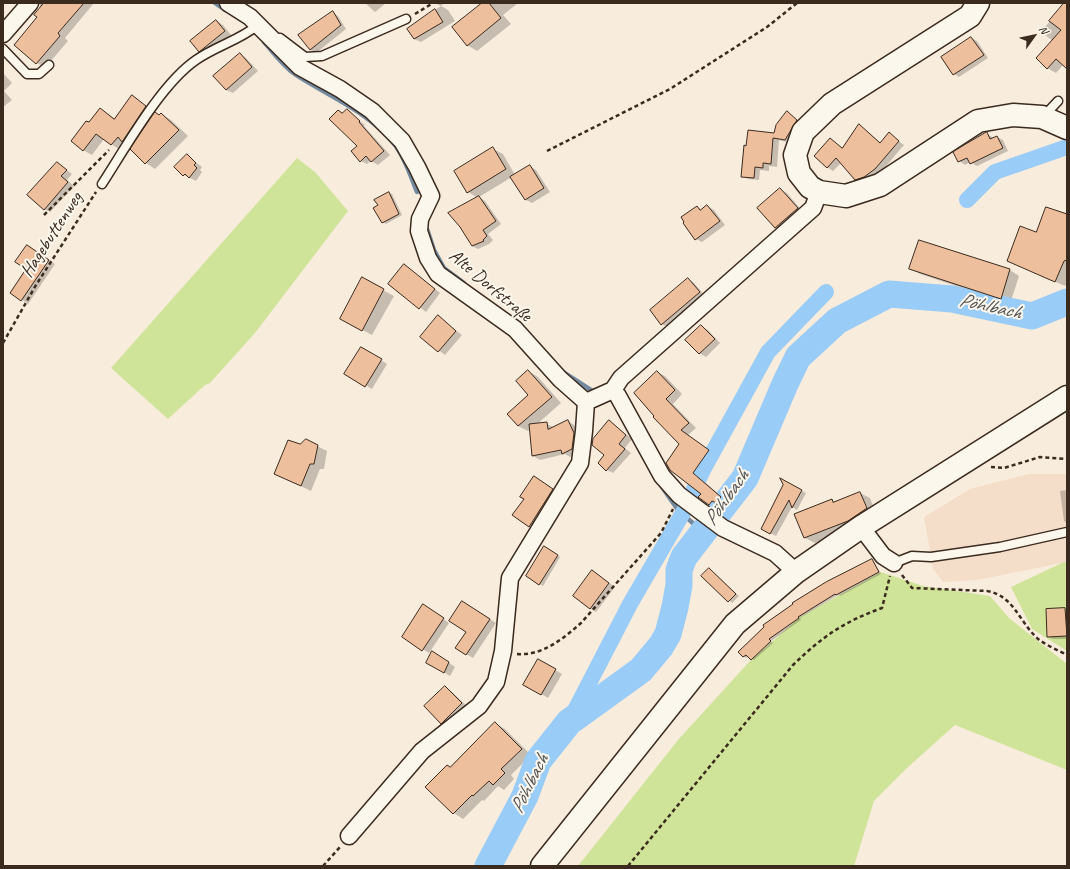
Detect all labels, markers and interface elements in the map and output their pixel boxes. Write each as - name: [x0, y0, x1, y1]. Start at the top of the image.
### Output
- north arrow: [1014, 16, 1054, 56]
- text: N: [1036, 23, 1052, 36]
- street label: Hagebuttenweg: [16, 188, 88, 282]
- street label: Alte Dorfstraße: [444, 245, 536, 327]
- water label: Pöhlbach: [957, 289, 1023, 325]
- water label: Pöhlbach: [699, 465, 755, 531]
- water label: Pöhlbach: [505, 751, 555, 817]

